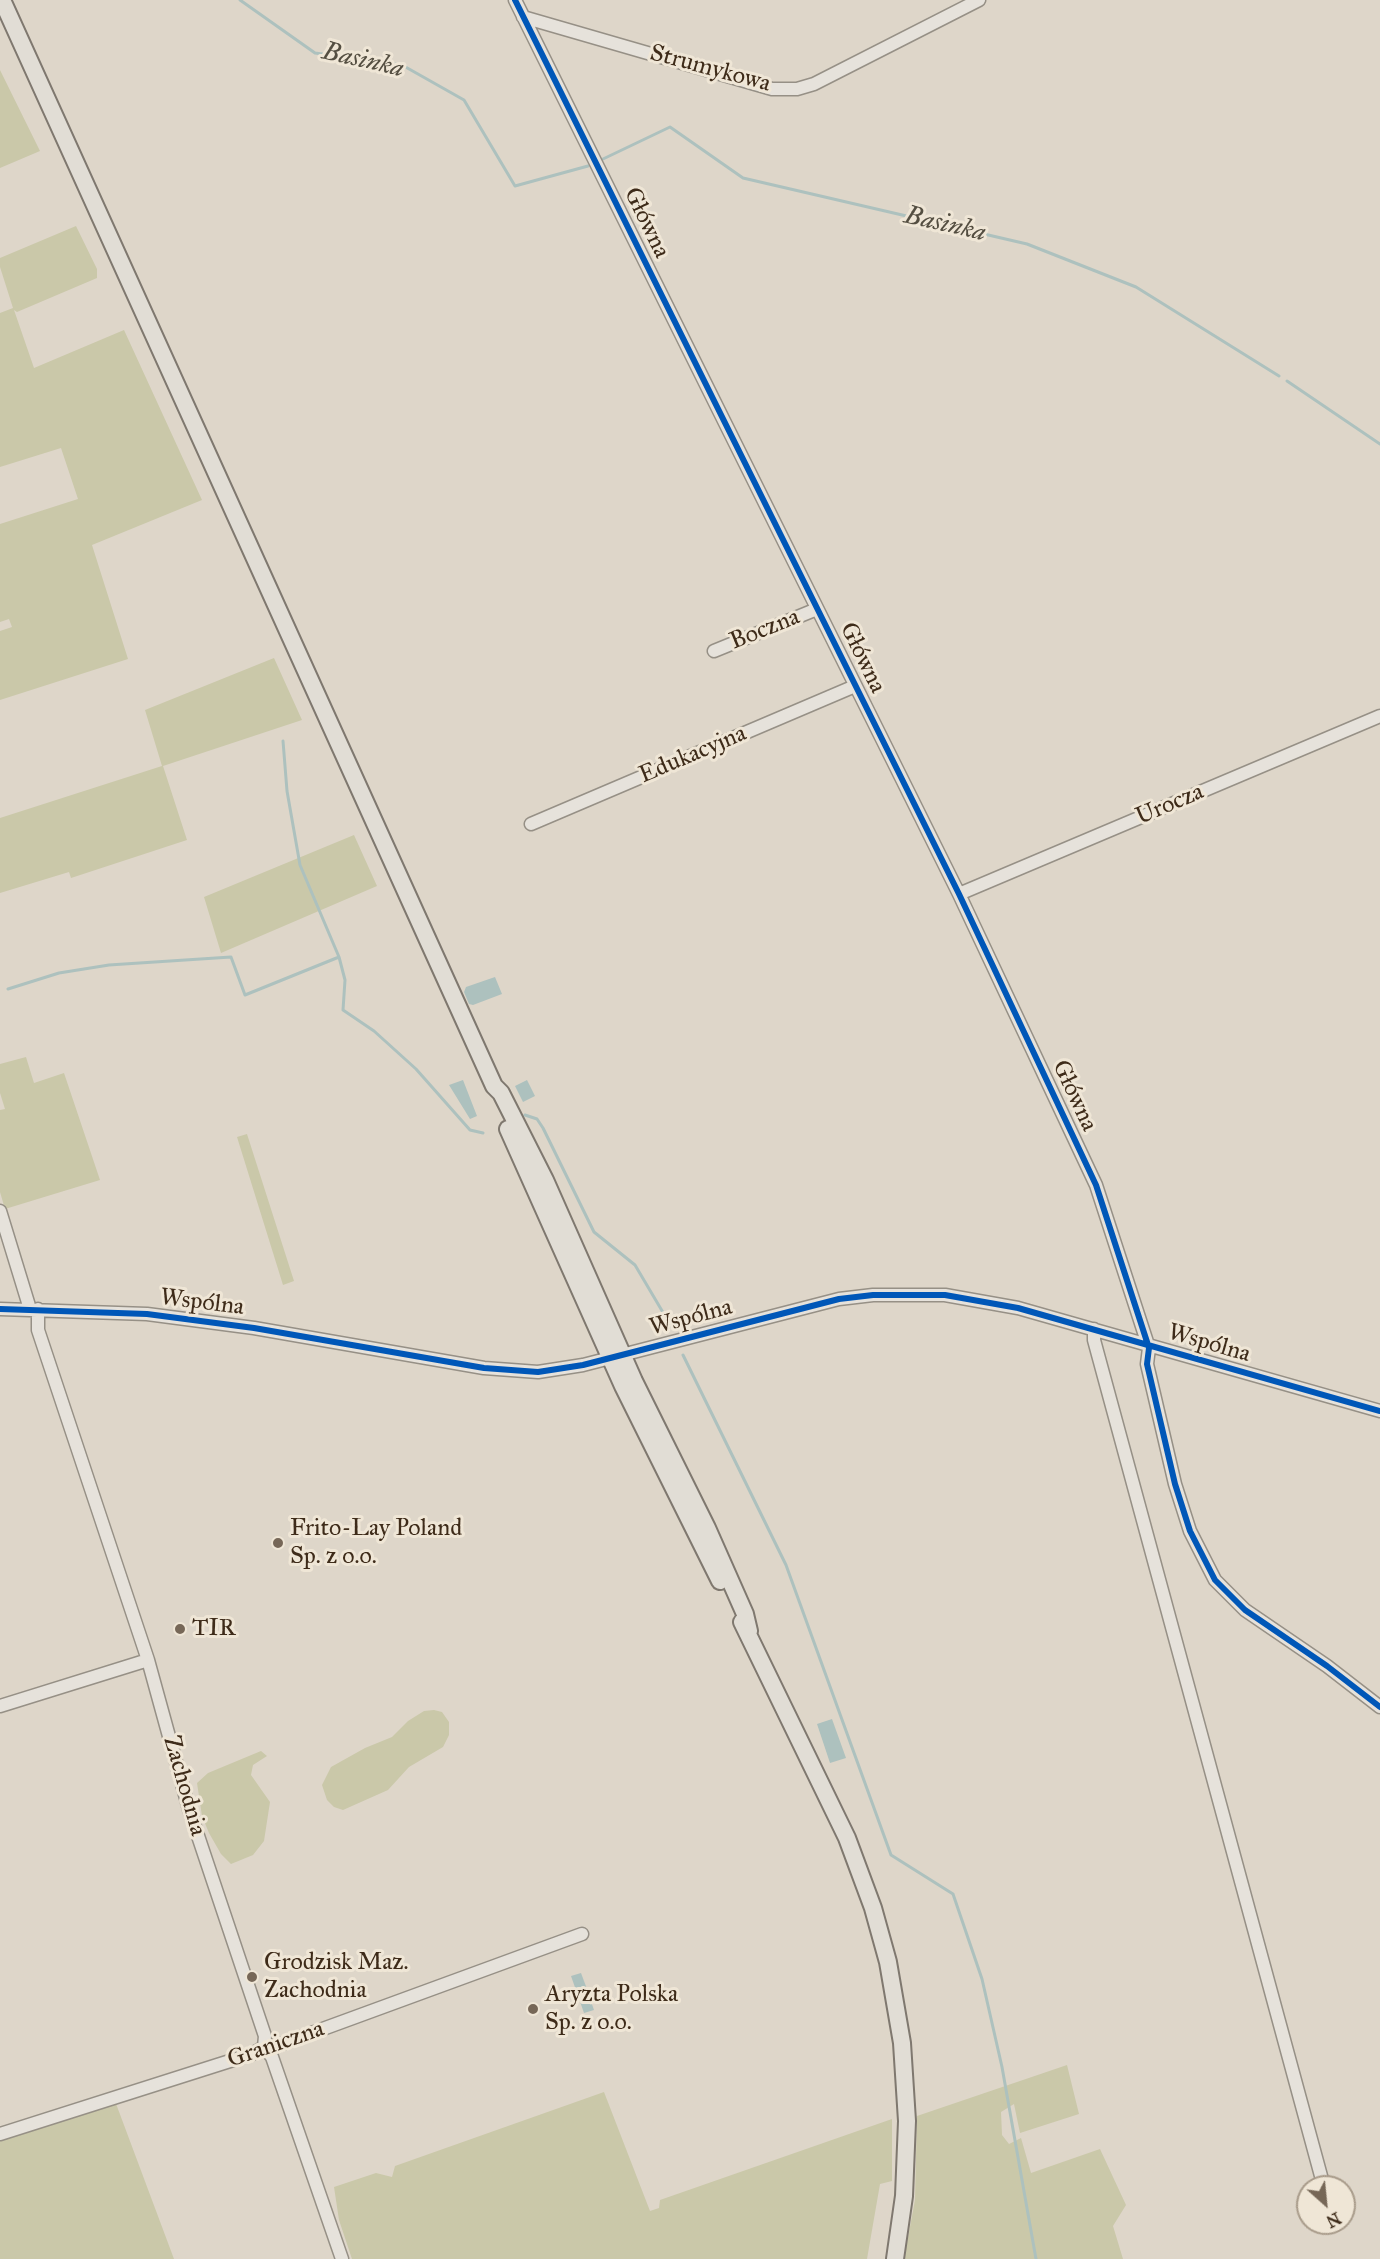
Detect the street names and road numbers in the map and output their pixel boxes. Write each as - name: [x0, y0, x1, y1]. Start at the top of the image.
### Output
- street label: Strumykowa: [646, 39, 774, 99]
- street label: Główna: [617, 183, 675, 263]
- street label: Boczna: [726, 603, 804, 657]
- street label: Główna: [833, 618, 891, 698]
- street label: Edukacyjna: [635, 720, 751, 790]
- street label: Urocza: [1132, 778, 1208, 832]
- street label: Główna: [1045, 1056, 1103, 1136]
- street label: Wspólna: [158, 1284, 246, 1322]
- street label: Wspólna: [647, 1293, 735, 1343]
- street label: Wspólna: [1164, 1319, 1254, 1369]
- street label: Zachodnia: [156, 1733, 212, 1839]
- street label: Graniczna: [224, 2015, 328, 2075]

